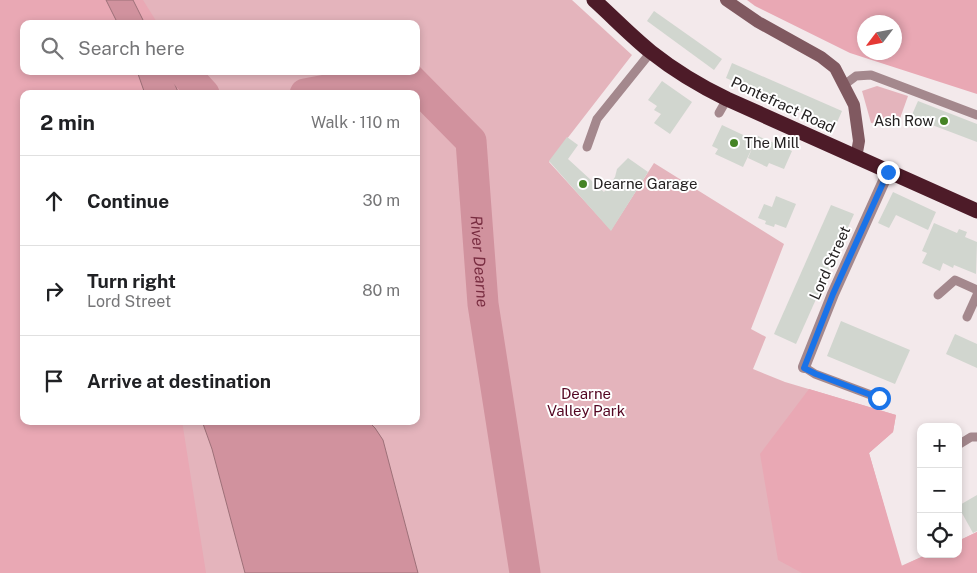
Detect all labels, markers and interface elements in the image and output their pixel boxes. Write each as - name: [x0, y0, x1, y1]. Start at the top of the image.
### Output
- north arrow: [857, 15, 902, 60]
- search box: [20, 20, 420, 75]
- icon: search: [38, 34, 66, 62]
- text: Search here: [78, 37, 185, 59]
- street label: Pontefract Road: [729, 73, 838, 136]
- text: 2 min: [40, 110, 95, 135]
- place label: Ash Row: [874, 112, 934, 129]
- text: Walk · 110 m: [311, 113, 400, 132]
- marker: Ash Row: [938, 115, 950, 127]
- place label: The Mill: [744, 134, 800, 151]
- marker: The Mill: [728, 137, 740, 149]
- route end: [877, 161, 900, 184]
- place label: Dearne Garage: [593, 175, 697, 192]
- marker: Dearne Garage: [577, 178, 589, 190]
- icon: ahead: [40, 187, 68, 215]
- text: Continue: [87, 190, 169, 212]
- text: 30 m: [363, 191, 400, 210]
- water label: River Dearne: [467, 215, 492, 308]
- street label: Lord Street: [806, 223, 853, 302]
- text: Turn right: [87, 270, 176, 292]
- icon: right: [40, 277, 68, 305]
- text: 80 m: [362, 281, 400, 300]
- text: Lord Street: [87, 292, 171, 311]
- icon: arrive: [40, 367, 68, 395]
- text: Arrive at destination: [87, 370, 271, 392]
- park label: Dearne Valley Park: [547, 385, 625, 419]
- route start: [868, 387, 891, 410]
- map controls: [917, 423, 962, 558]
- button: +: [917, 423, 962, 468]
- button: −: [917, 468, 962, 513]
- button: locate: [917, 513, 962, 558]

